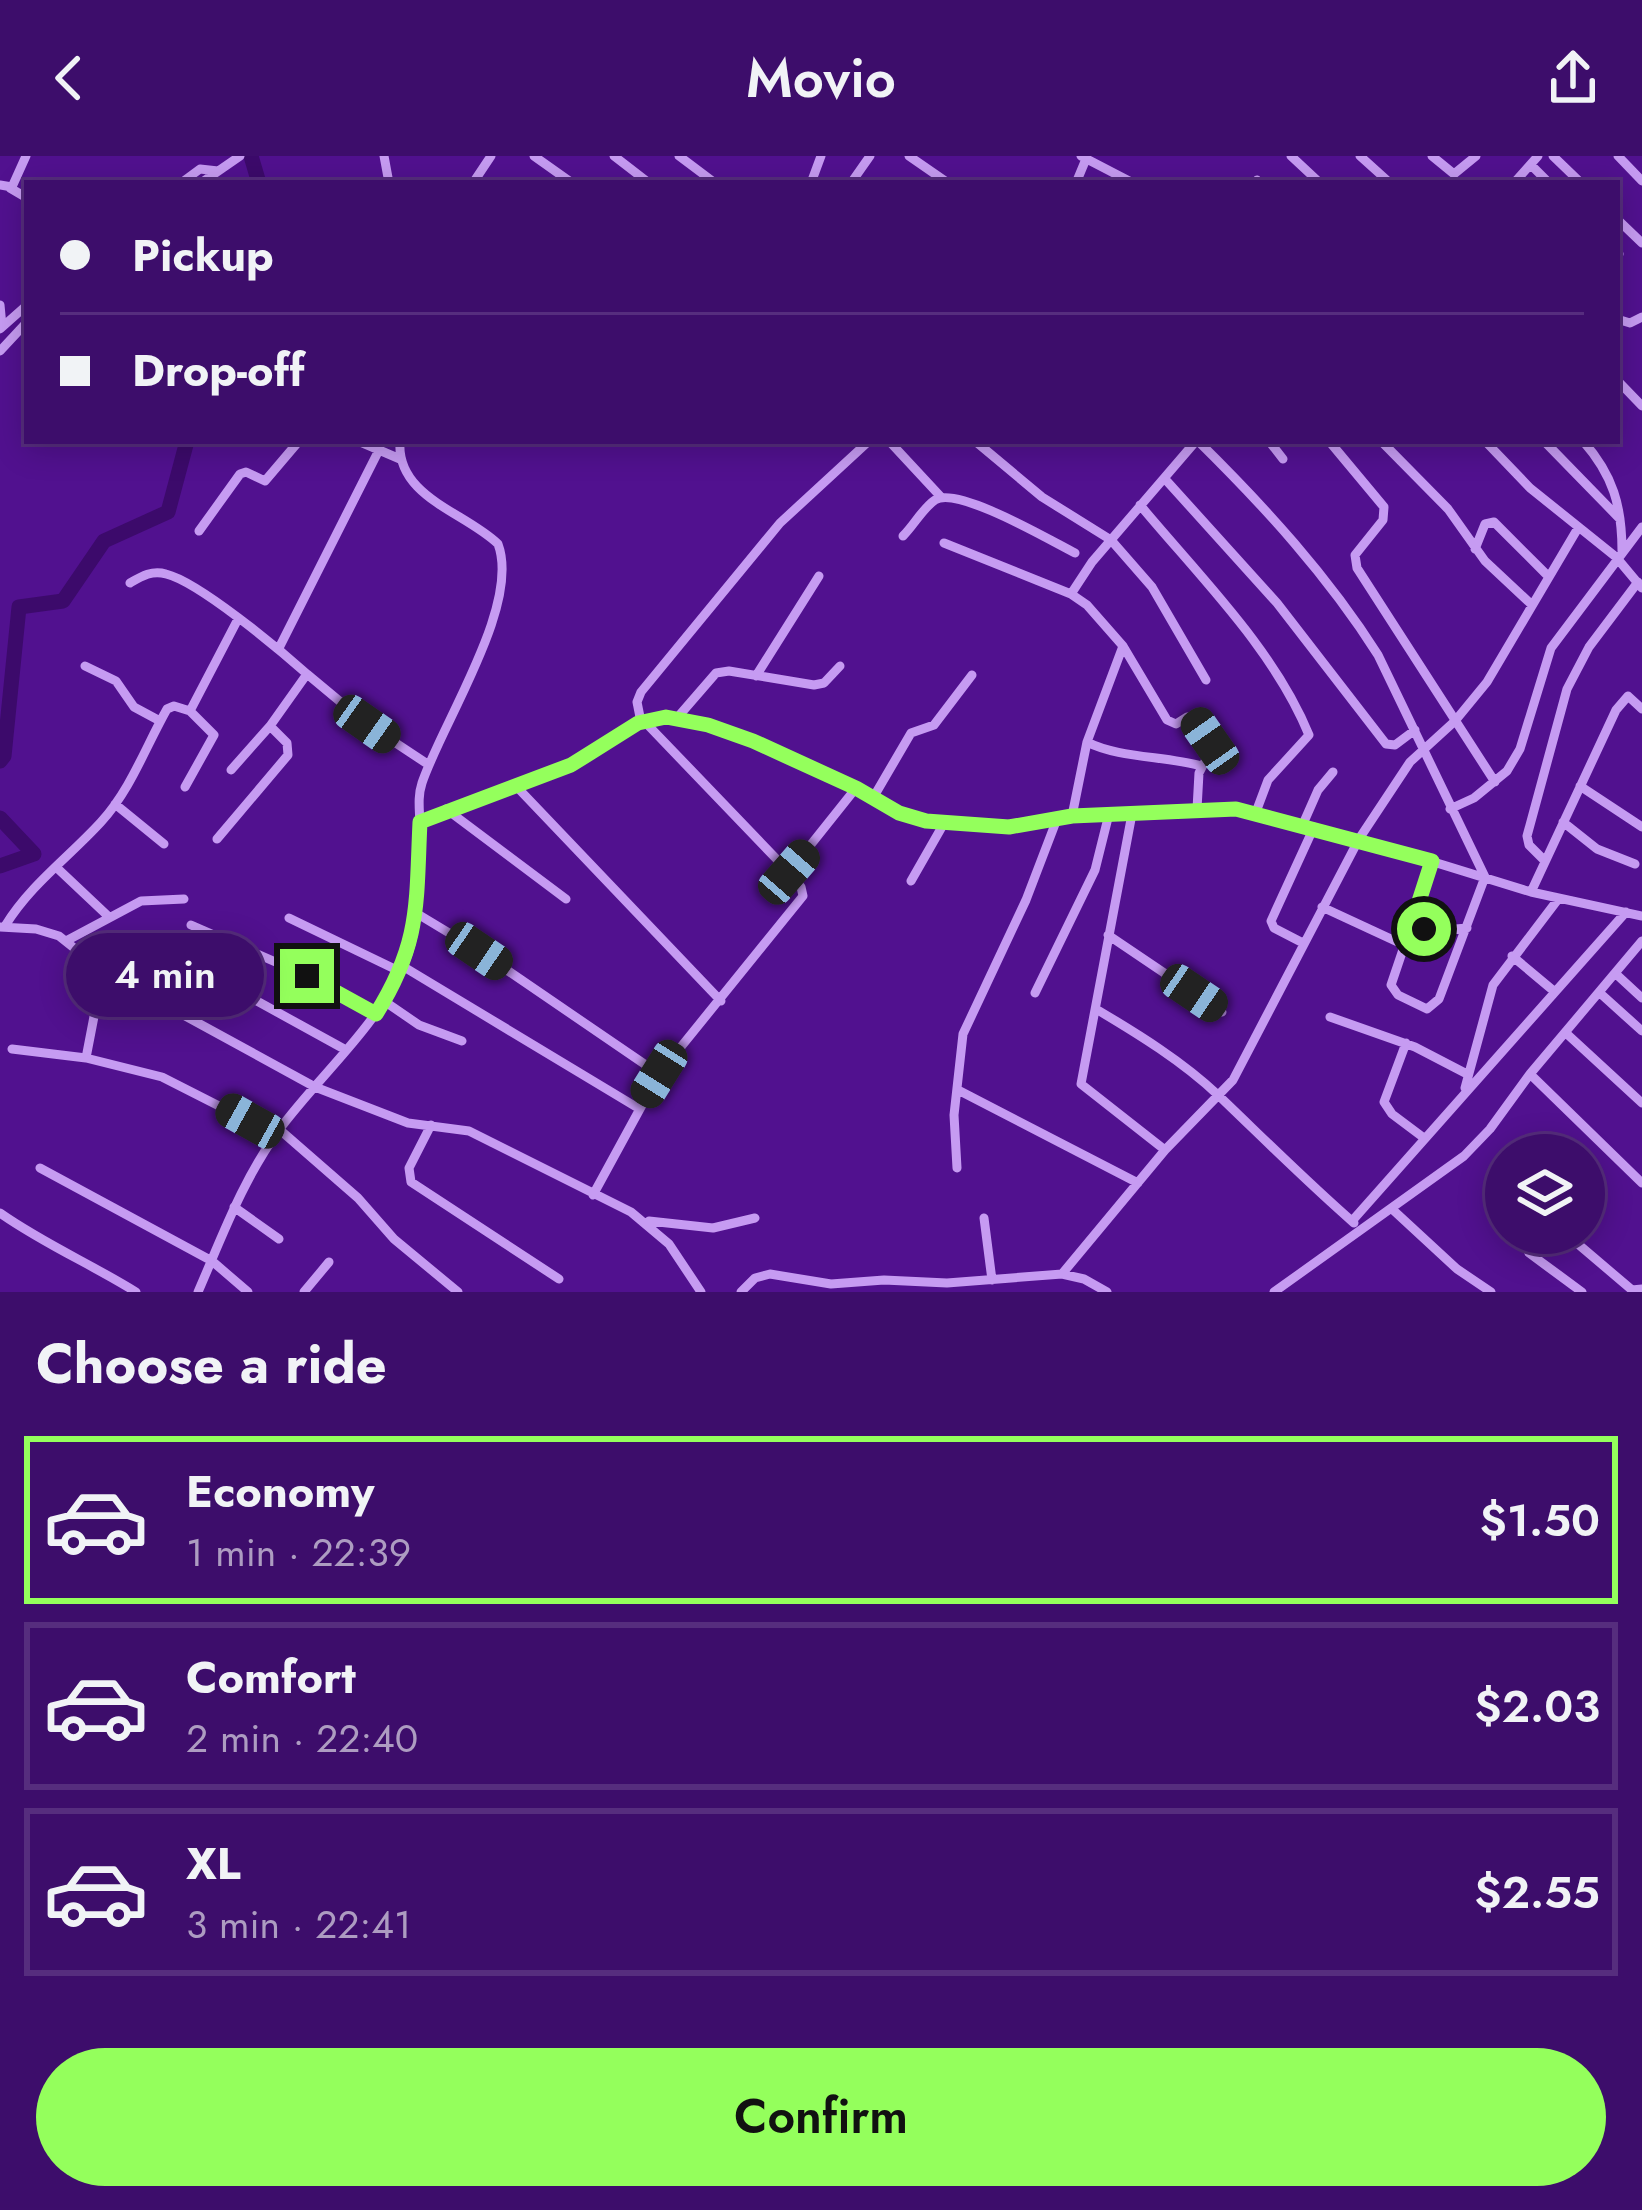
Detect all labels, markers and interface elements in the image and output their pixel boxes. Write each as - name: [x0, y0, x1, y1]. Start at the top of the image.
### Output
- text: Movio: [746, 39, 896, 117]
- icon: back: [36, 45, 102, 111]
- icon: share: [1540, 45, 1606, 111]
- text: Pickup: [132, 223, 274, 288]
- text: Drop-off: [132, 338, 305, 403]
- car: [327, 689, 407, 759]
- car: [1175, 701, 1245, 781]
- car: [752, 833, 826, 911]
- route start: [1397, 902, 1451, 956]
- car: [439, 916, 519, 986]
- callout: 4 min: [67, 934, 265, 1018]
- text: 4 min: [114, 946, 216, 1003]
- route end: [280, 949, 334, 1003]
- car: [1154, 958, 1234, 1028]
- car: [625, 1034, 693, 1114]
- car: [210, 1088, 290, 1154]
- map controls: [1485, 1134, 1605, 1254]
- button: layers: [1485, 1134, 1605, 1254]
- text: Choose a ride: [36, 1325, 387, 1403]
- text: Economy: [186, 1459, 374, 1524]
- icon: car: [42, 1466, 150, 1574]
- text: $1.50: [1479, 1488, 1600, 1553]
- text: 1 min · 22:39: [186, 1524, 411, 1581]
- text: Comfort: [186, 1645, 356, 1710]
- icon: car: [42, 1652, 150, 1760]
- text: $2.03: [1474, 1674, 1600, 1739]
- text: 2 min · 22:40: [186, 1710, 418, 1767]
- text: XL: [186, 1831, 241, 1896]
- icon: car: [42, 1838, 150, 1946]
- text: $2.55: [1474, 1860, 1600, 1925]
- text: 3 min · 22:41: [186, 1896, 412, 1953]
- button: Confirm: [36, 2048, 1606, 2186]

